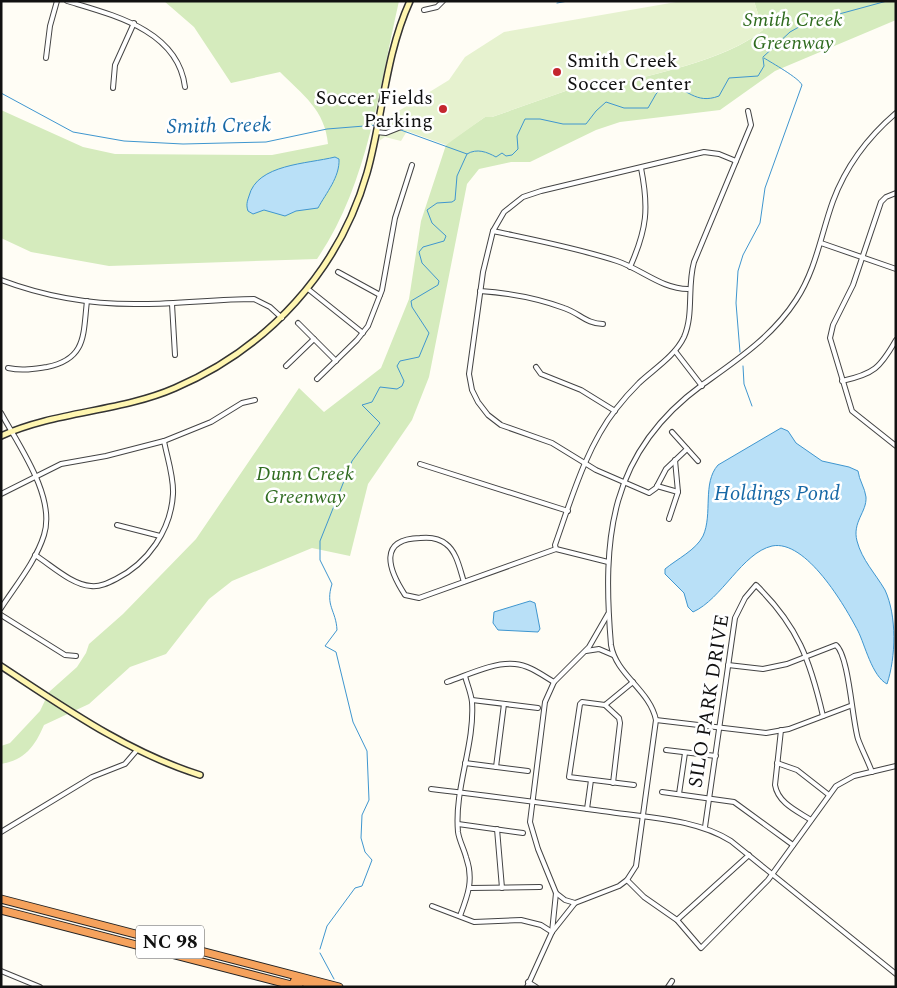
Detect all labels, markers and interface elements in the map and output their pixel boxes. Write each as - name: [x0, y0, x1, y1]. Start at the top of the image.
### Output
- park label: Smith Creek Greenway: [743, 5, 843, 58]
- place label: Smith Creek Soccer Center: [567, 46, 691, 99]
- marker: Smith Creek Soccer Center: [551, 66, 563, 78]
- place label: Soccer Fields Parking: [316, 83, 433, 136]
- marker: Soccer Fields Parking: [437, 103, 449, 115]
- water label: Smith Creek: [167, 109, 272, 143]
- park label: Dunn Creek Greenway: [256, 459, 355, 512]
- water label: Holdings Pond: [714, 478, 840, 510]
- street label: SILO PARK DRIVE: [680, 612, 738, 790]
- road number: NC 98: [136, 926, 204, 959]

